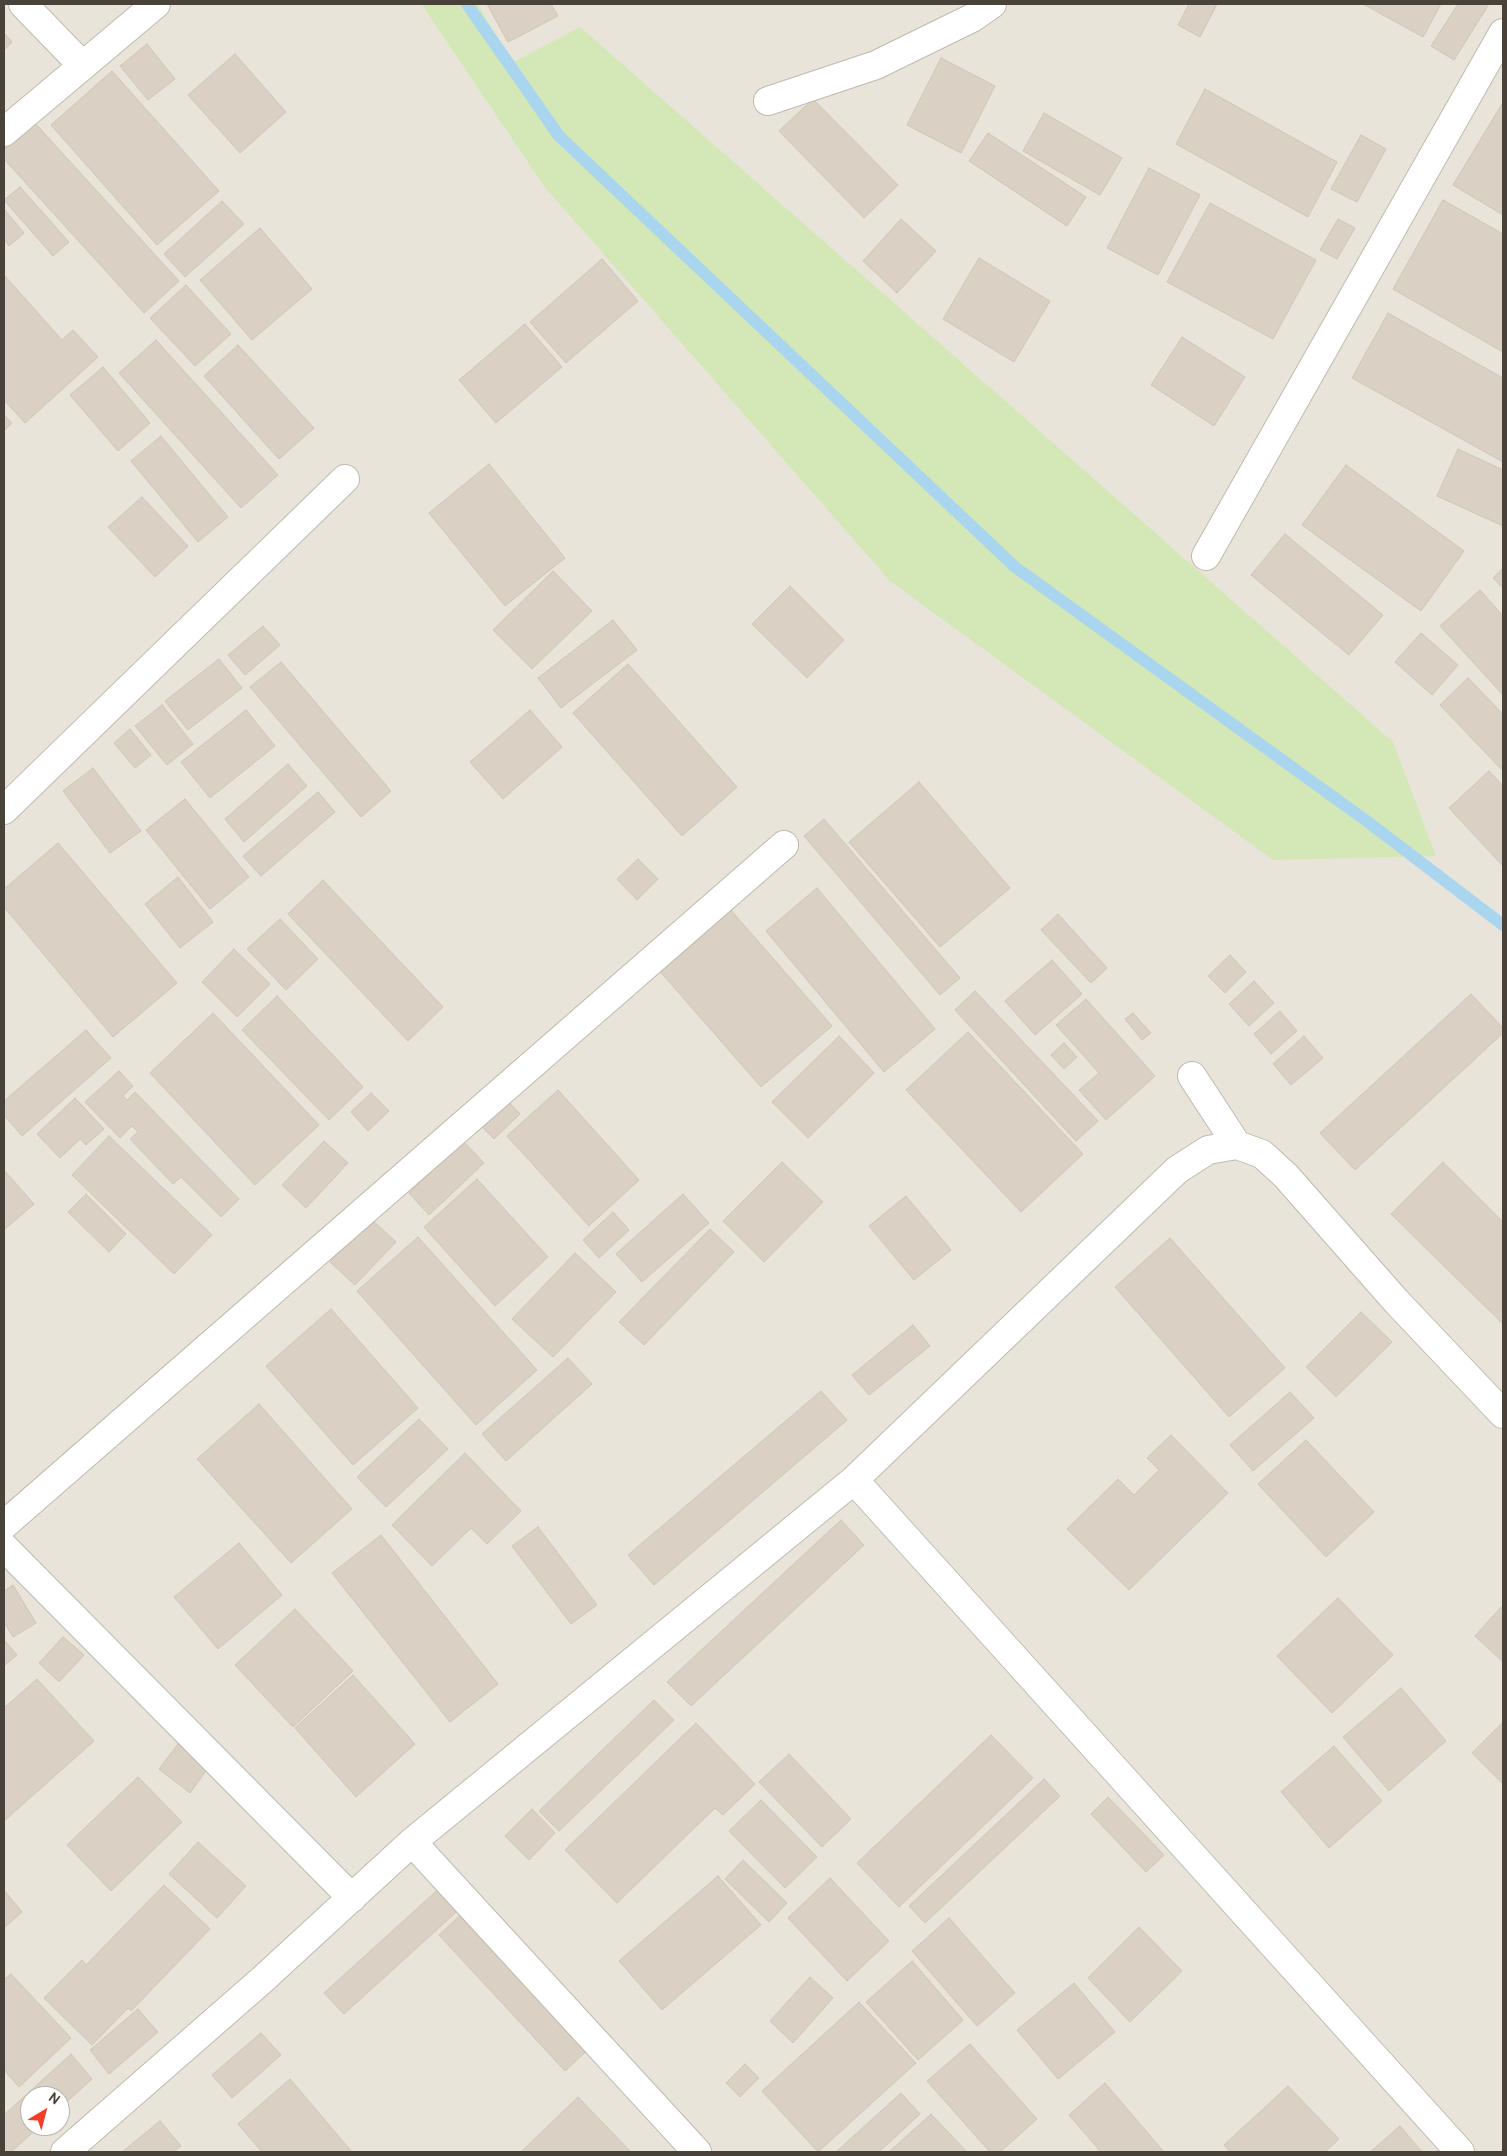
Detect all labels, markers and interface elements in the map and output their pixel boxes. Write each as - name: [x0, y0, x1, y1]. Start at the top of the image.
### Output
- north arrow: [20, 2086, 70, 2136]
- text: N: [45, 2090, 63, 2109]

